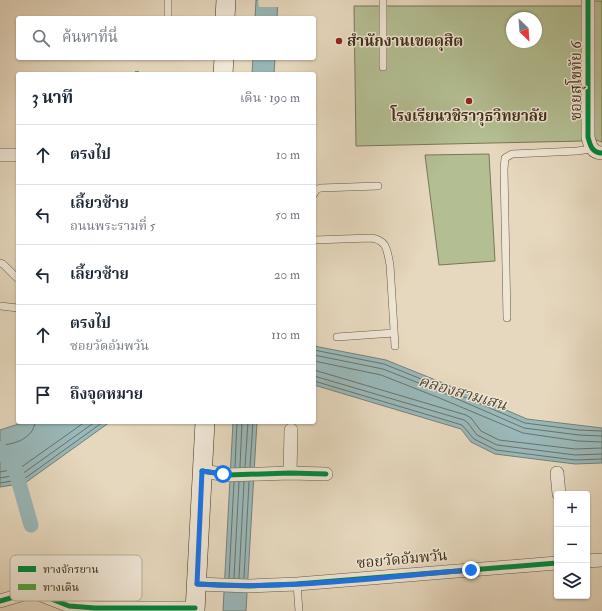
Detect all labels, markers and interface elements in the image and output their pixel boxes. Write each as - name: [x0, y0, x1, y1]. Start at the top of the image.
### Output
- north arrow: [506, 12, 542, 48]
- search box: [16, 16, 316, 60]
- icon: search: [30, 27, 52, 49]
- text: ค้นหาที่นี่: [62, 28, 118, 47]
- place label: สำนักงานเขตดุสิต: [347, 32, 463, 52]
- marker: สำนักงานเขตดุสิต: [334, 36, 344, 46]
- street label: ซอยสุโขทัย 6: [565, 40, 587, 121]
- text: 3 นาที: [32, 87, 73, 108]
- text: เดิน · 190 m: [240, 90, 300, 106]
- marker: โรงเรียนวชิราวุธวิทยาลัย: [464, 96, 474, 106]
- place label: โรงเรียนวชิราวุธวิทยาลัย: [390, 105, 547, 127]
- icon: ahead: [32, 144, 54, 166]
- text: ตรงไป: [70, 145, 111, 164]
- text: 10 m: [276, 147, 300, 163]
- text: เลี้ยวซ้าย: [70, 194, 129, 213]
- icon: left: [32, 204, 54, 226]
- text: 50 m: [275, 207, 300, 223]
- text: ถนนพระรามที่ 5: [70, 218, 155, 234]
- icon: left: [32, 264, 54, 286]
- text: เลี้ยวซ้าย: [70, 265, 129, 284]
- text: 20 m: [274, 267, 300, 283]
- text: ตรงไป: [70, 314, 111, 333]
- icon: ahead: [32, 324, 54, 346]
- text: 110 m: [271, 327, 300, 343]
- text: ซอยวัดอัมพวัน: [70, 338, 149, 354]
- water label: คลองสามเสน: [416, 371, 510, 415]
- icon: arrive: [32, 384, 54, 406]
- text: ถึงจุดหมาย: [70, 385, 143, 404]
- route start: [214, 465, 232, 483]
- map controls: [554, 491, 590, 599]
- button: +: [554, 491, 590, 527]
- button: −: [554, 527, 590, 563]
- street label: ซอยวัดอัมพวัน: [356, 546, 448, 573]
- legend: [10, 555, 142, 601]
- route end: [462, 561, 480, 579]
- text: ทางจักรยาน: [43, 563, 99, 576]
- button: layers: [554, 563, 590, 599]
- text: ทางเดิน: [43, 581, 79, 594]

